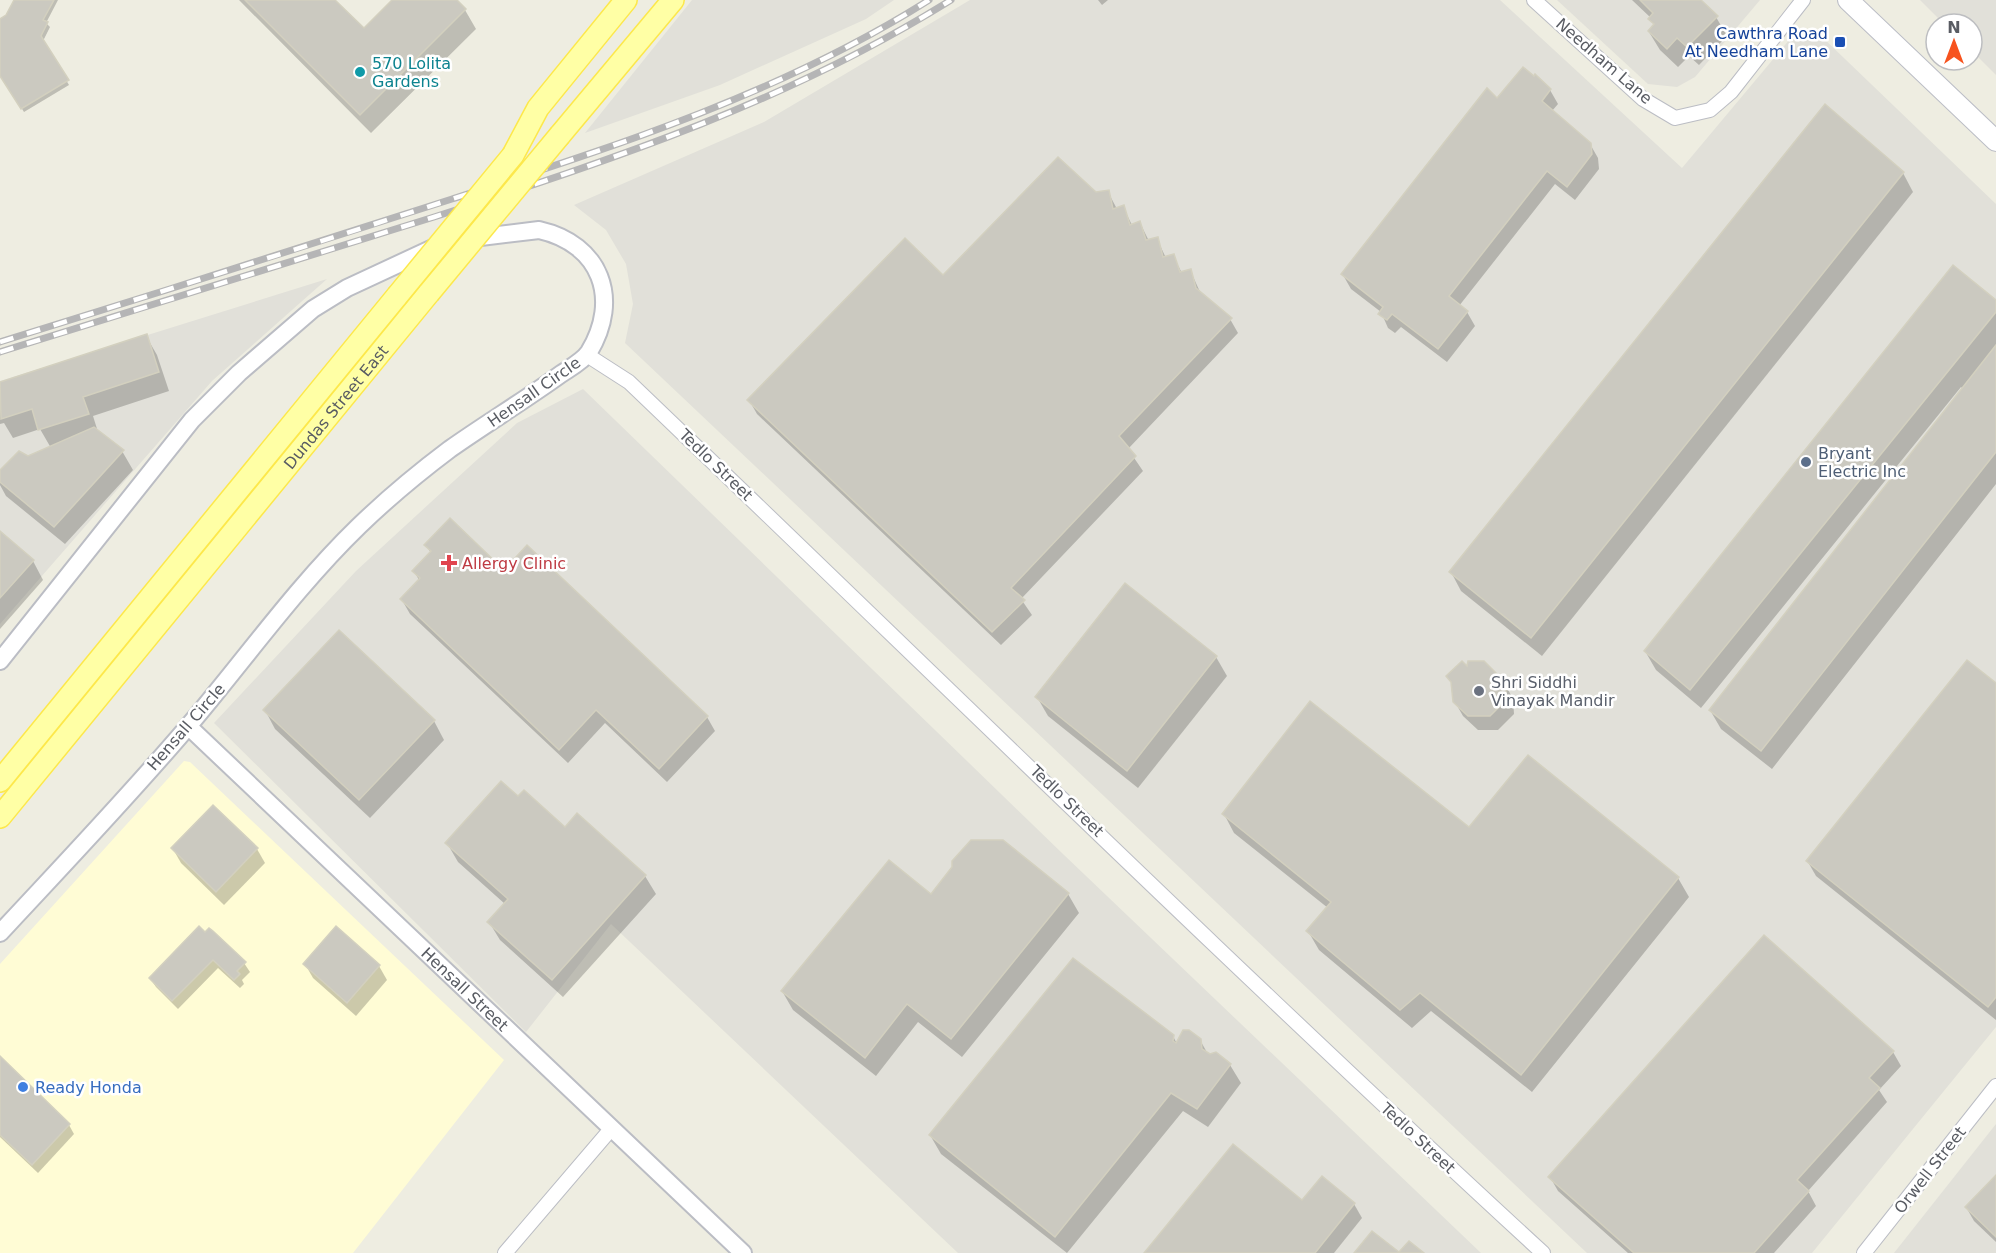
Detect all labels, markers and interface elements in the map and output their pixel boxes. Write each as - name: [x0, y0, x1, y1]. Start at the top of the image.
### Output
- north arrow: [1924, 12, 1984, 72]
- street label: Needham Lane: [1552, 14, 1656, 108]
- text: N: [1947, 18, 1961, 37]
- place label: Cawthra Road At Needham Lane: [1685, 24, 1828, 61]
- marker: Cawthra Road At Needham Lane: [1833, 35, 1847, 49]
- place label: 570 Lolita Gardens: [372, 54, 451, 91]
- marker: 570 Lolita Gardens: [353, 65, 367, 79]
- street label: Dundas Street East: [280, 341, 392, 473]
- street label: Hensall Circle: [484, 353, 584, 431]
- street label: Tedlo Street: [675, 424, 757, 505]
- place label: Bryant Electric Inc: [1818, 444, 1906, 481]
- marker: Bryant Electric Inc: [1799, 455, 1813, 469]
- marker: Allergy Clinic: [440, 554, 458, 572]
- place label: Allergy Clinic: [462, 554, 566, 573]
- place label: Shri Siddhi Vinayak Mandir: [1491, 673, 1615, 710]
- street label: Hensall Circle: [143, 680, 229, 774]
- marker: Shri Siddhi Vinayak Mandir: [1472, 684, 1486, 698]
- street label: Tedlo Street: [1026, 760, 1108, 841]
- street label: Hensall Street: [418, 943, 512, 1035]
- place label: Ready Honda: [35, 1078, 142, 1097]
- marker: Ready Honda: [16, 1080, 30, 1094]
- street label: Tedlo Street: [1376, 1098, 1459, 1177]
- street label: Orwell Street: [1890, 1123, 1970, 1217]

